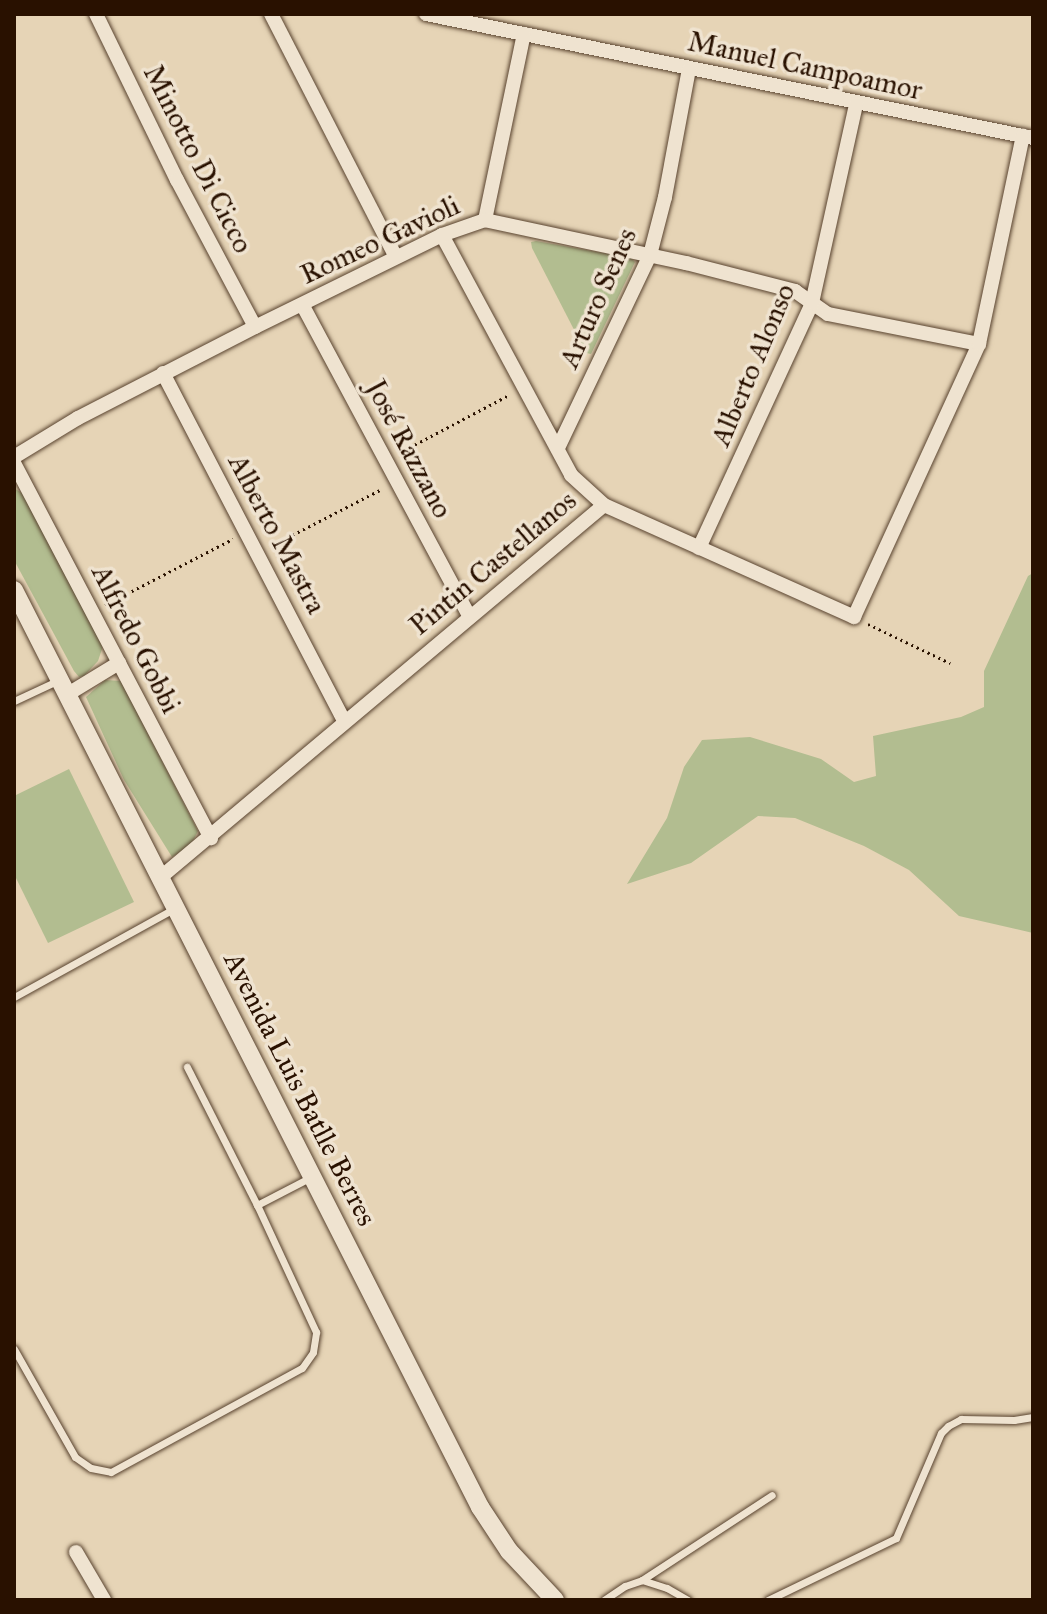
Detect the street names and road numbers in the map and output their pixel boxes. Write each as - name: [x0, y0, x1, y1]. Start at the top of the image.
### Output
- street label: Manuel Campoamor: [685, 25, 925, 107]
- street label: Minotto Di Cicco: [136, 59, 260, 259]
- street label: Romeo Gavioli: [295, 188, 465, 292]
- street label: Arturo Senes: [552, 223, 644, 373]
- street label: Alberto Alonso: [704, 279, 802, 451]
- street label: José Razzano: [359, 374, 459, 524]
- street label: Alberto Mastra: [221, 449, 333, 619]
- street label: Pintin Castellanos: [403, 484, 583, 642]
- street label: Alfredo Gobbi: [84, 559, 188, 719]
- street label: Avenida Luis Batlle Berres: [216, 947, 384, 1231]

